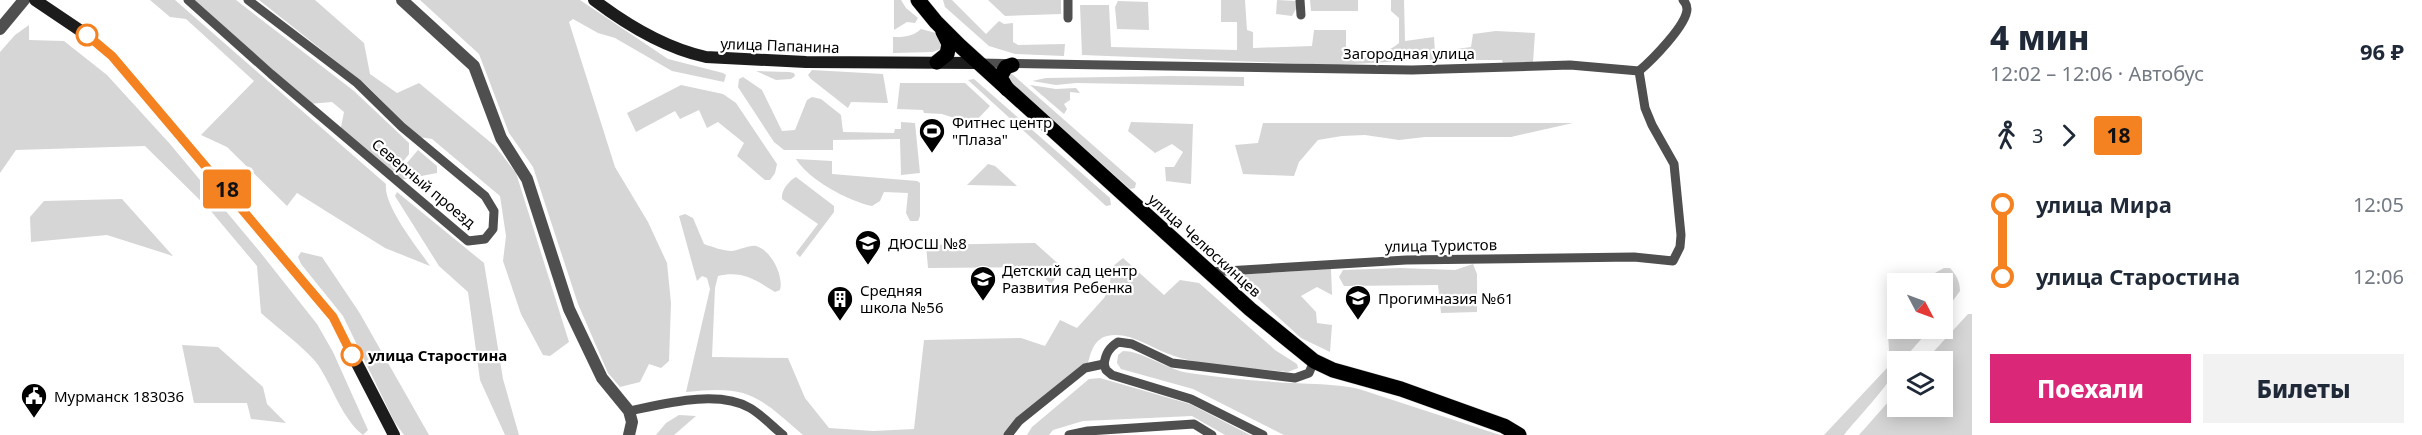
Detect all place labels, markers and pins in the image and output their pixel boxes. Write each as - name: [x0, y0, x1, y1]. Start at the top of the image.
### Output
- unlabelled marker: [76, 24, 98, 46]
- place label: Фитнес центр "Плаза": [952, 112, 1052, 149]
- sports icon: Фитнес центр "Плаза": [917, 116, 947, 154]
- school or university icon: ДЮСШ №8: [853, 228, 883, 266]
- place label: ДЮСШ №8: [888, 233, 967, 253]
- place label: Детский сад центр Развития Ребенка: [1002, 260, 1137, 297]
- school or university icon: Детский сад центр Развития Ребенка: [968, 264, 998, 302]
- place label: Средняя школа №56: [860, 280, 944, 317]
- school or university icon: Прогимназия №61: [1343, 283, 1373, 321]
- building icon: Средняя школа №56: [825, 284, 855, 322]
- place label: Прогимназия №61: [1378, 288, 1514, 308]
- marker: улица Старостина: [341, 344, 363, 366]
- place label: улица Старостина: [367, 345, 507, 365]
- public building icon: Мурманск 183036: [19, 381, 49, 419]
- place label: Мурманск 183036: [54, 386, 184, 406]

